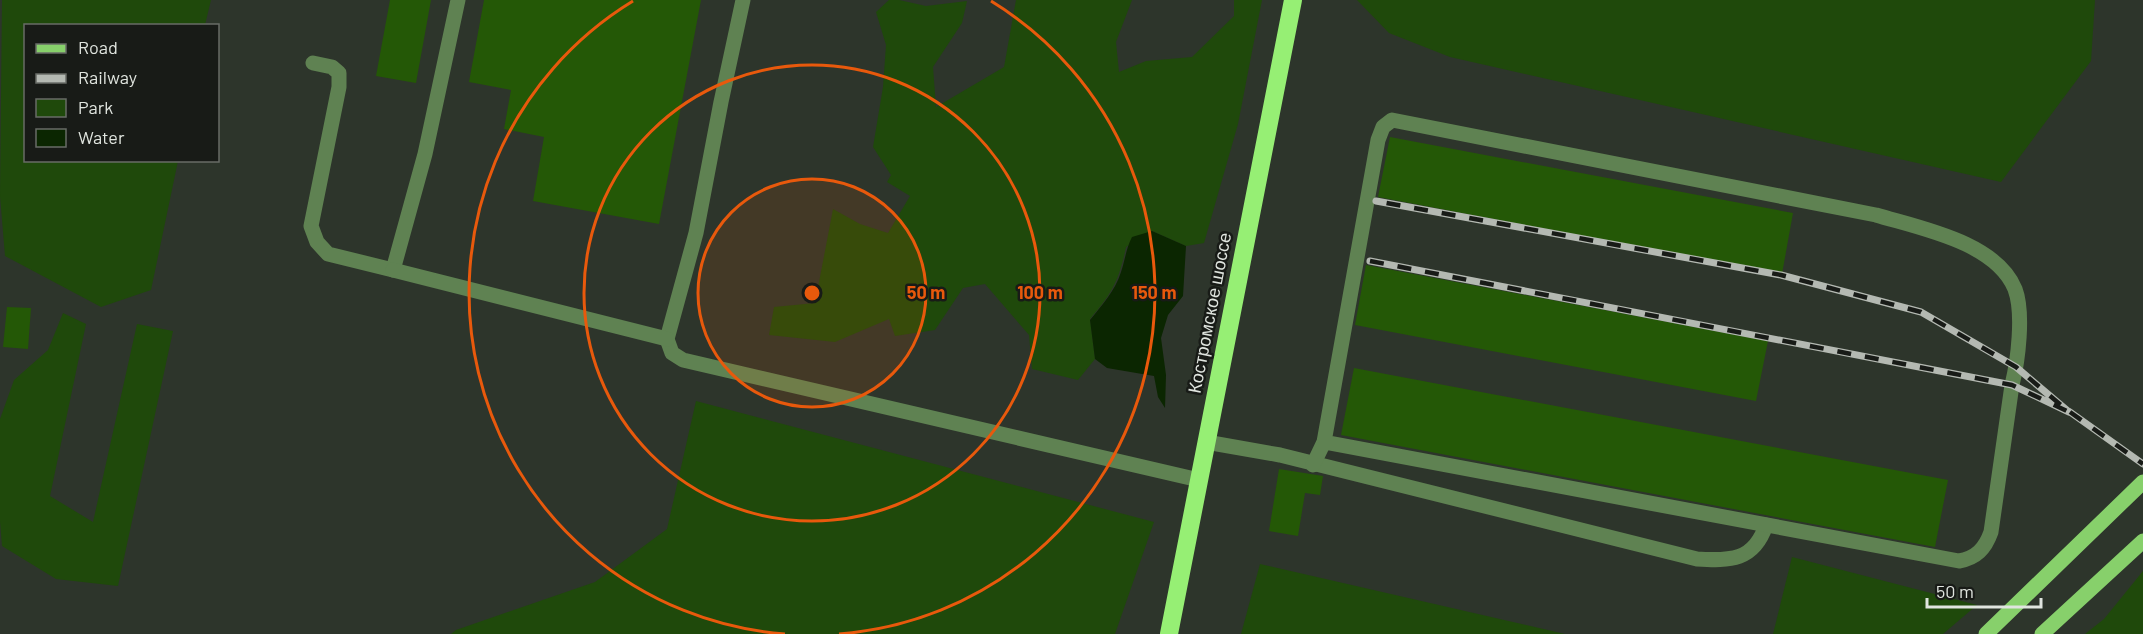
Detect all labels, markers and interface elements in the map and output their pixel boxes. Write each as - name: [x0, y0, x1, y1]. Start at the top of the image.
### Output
- legend: [24, 24, 219, 162]
- text: Road: [78, 36, 118, 58]
- text: Railway: [78, 66, 137, 88]
- text: Park: [78, 96, 113, 118]
- text: Water: [78, 126, 125, 148]
- street label: Костромское шоссе: [1183, 231, 1235, 395]
- text: 50 m: [907, 281, 945, 303]
- text: 100 m: [1017, 281, 1063, 303]
- text: 150 m: [1132, 281, 1176, 303]
- centre of rings: [802, 283, 822, 303]
- scale bar: [1927, 571, 2041, 609]
- text: 50 m: [1936, 580, 1974, 602]

